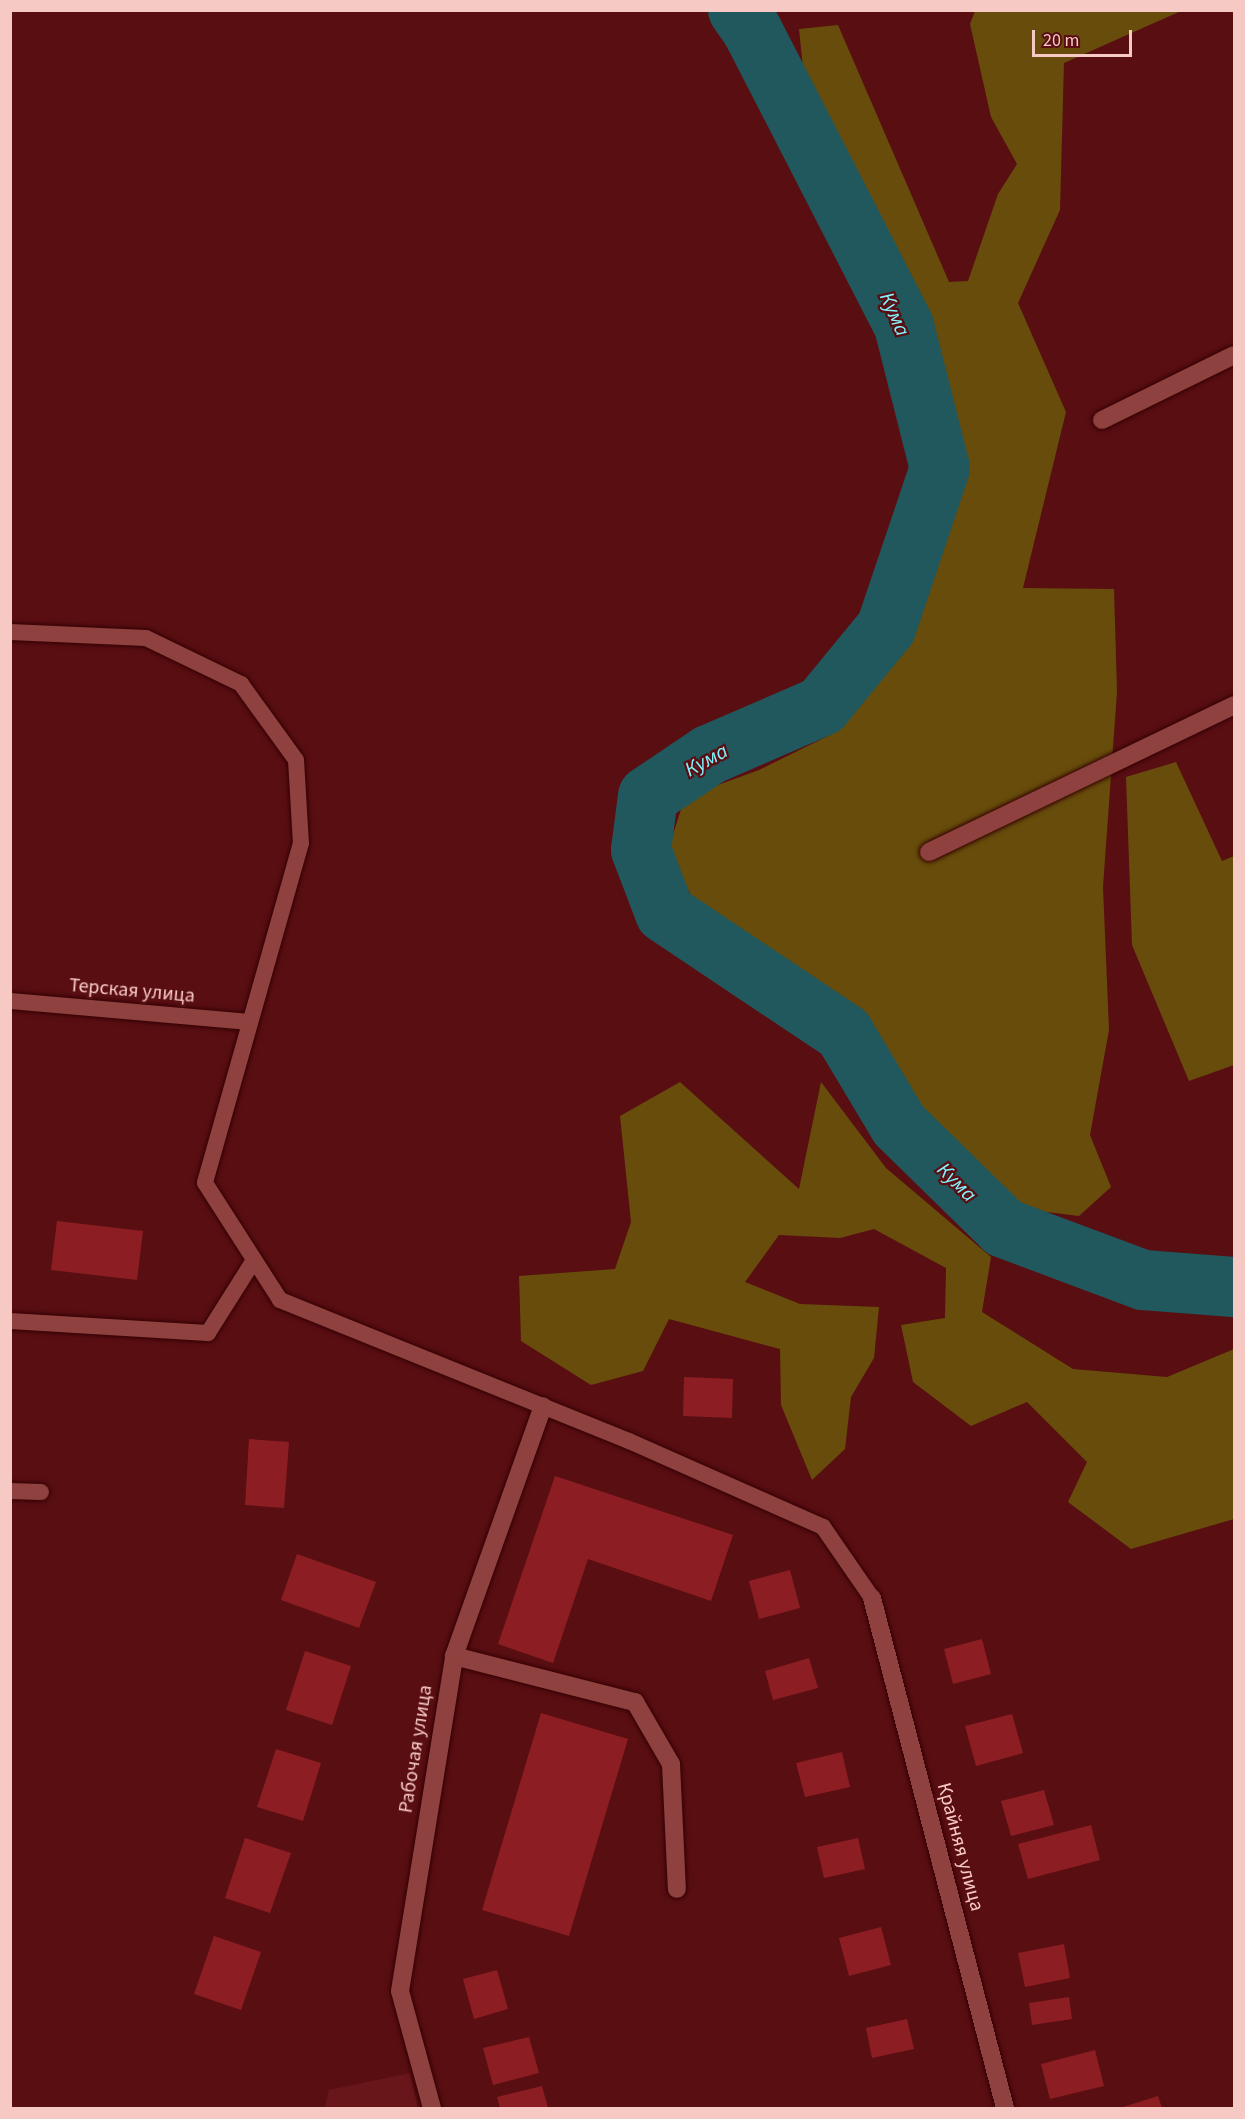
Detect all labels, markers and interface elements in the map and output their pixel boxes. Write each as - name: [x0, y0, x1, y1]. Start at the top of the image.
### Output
- scale bar: [1035, 18, 1136, 56]
- text: 20 m: [1043, 28, 1079, 53]
- water label: Кума: [874, 288, 916, 340]
- water label: Кума: [680, 738, 732, 782]
- street label: Терская улица: [68, 974, 196, 1008]
- water label: Кума: [932, 1157, 982, 1207]
- street label: Рабочая улица: [394, 1683, 438, 1815]
- street label: Крайняя улица: [931, 1780, 989, 1914]

